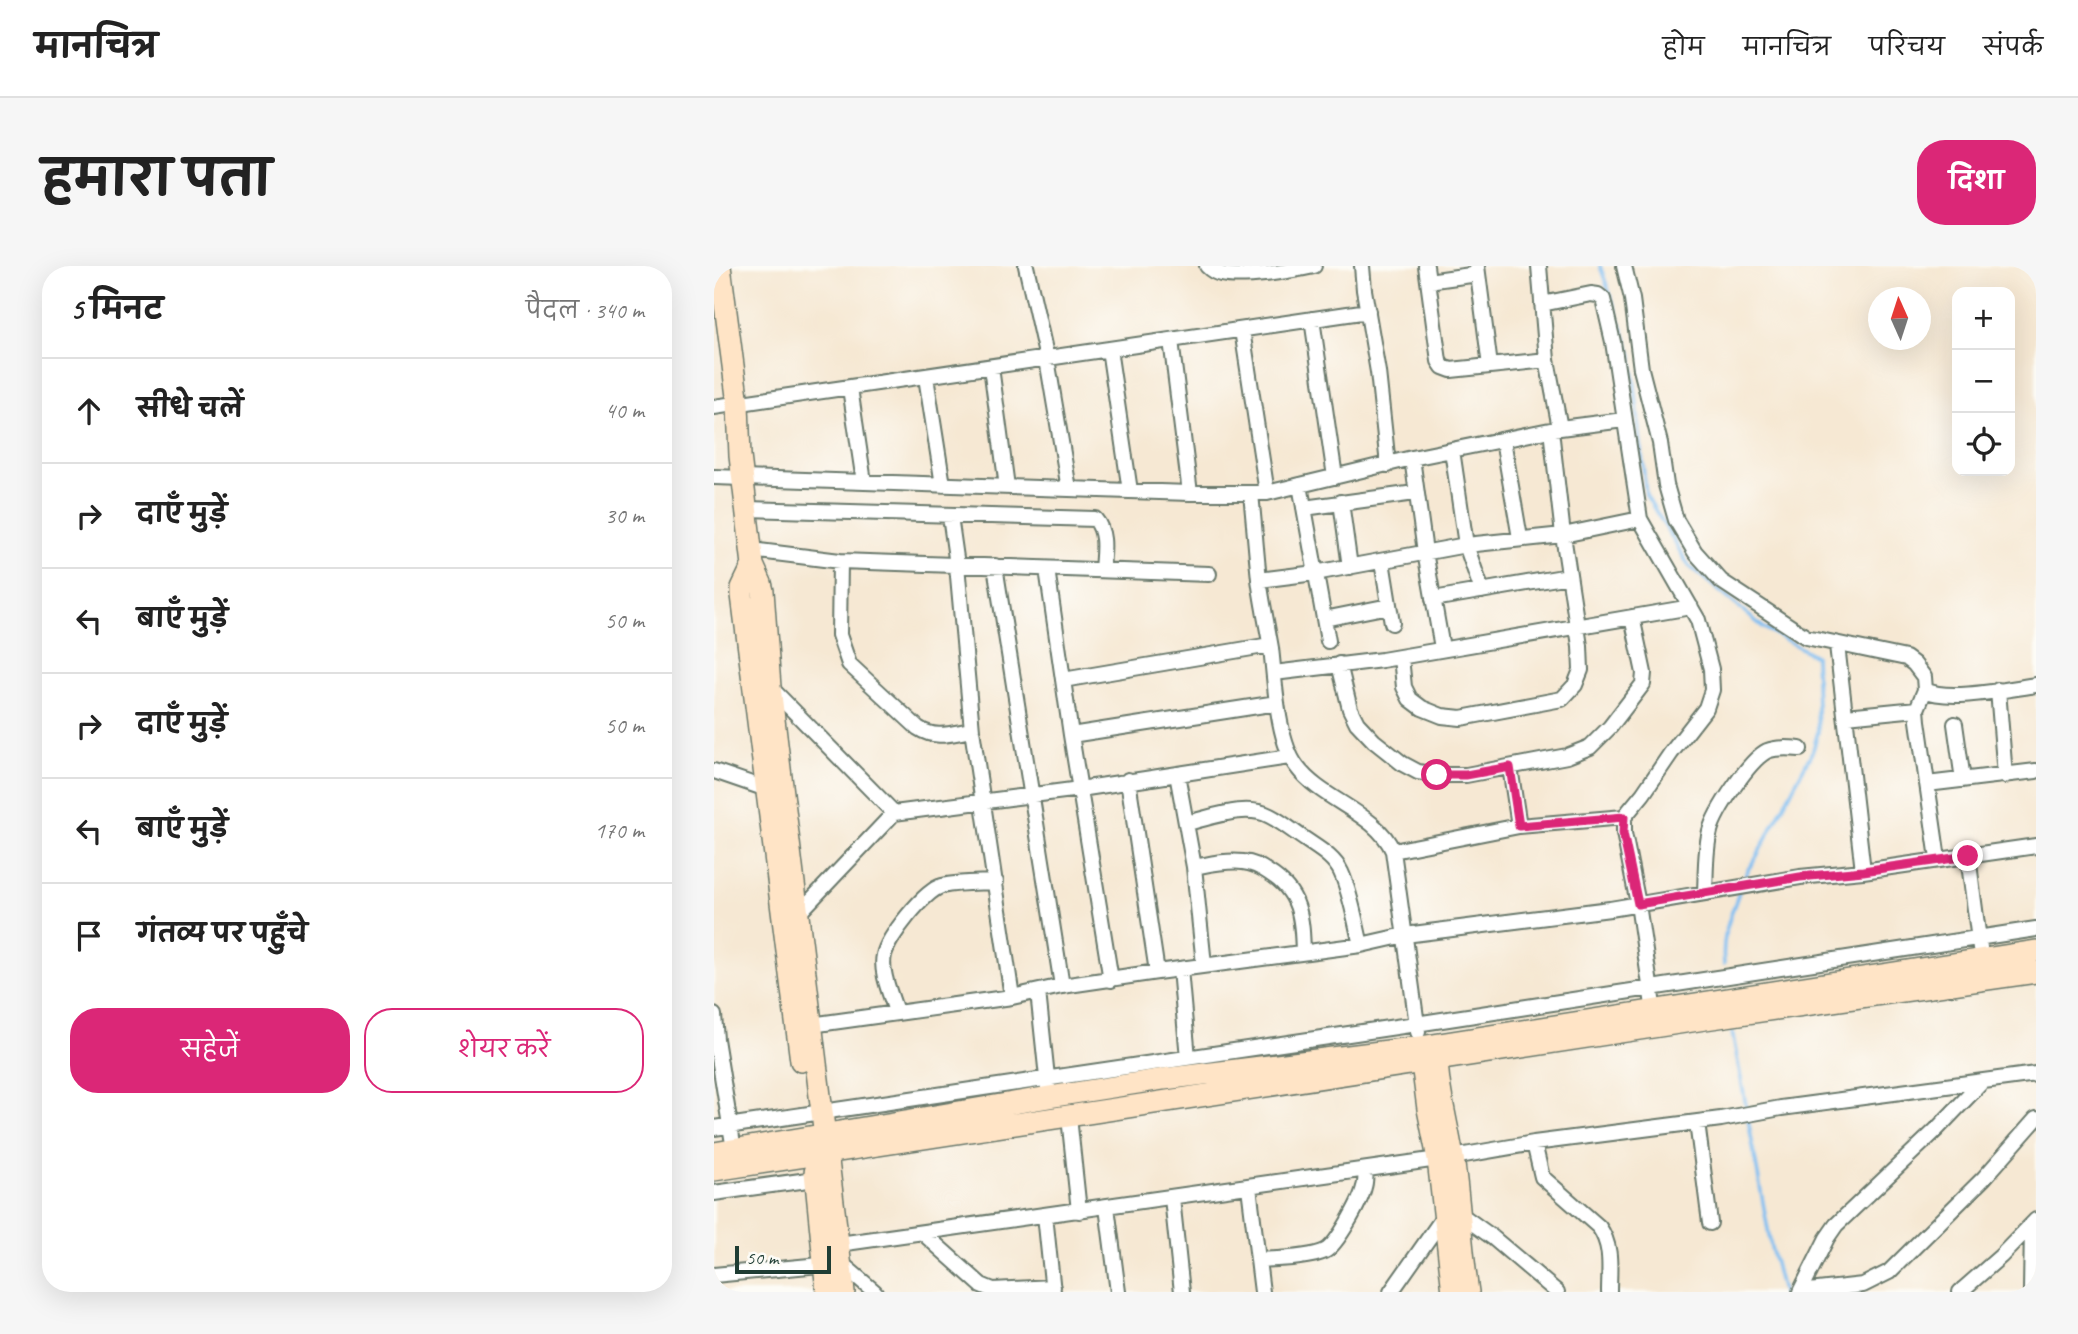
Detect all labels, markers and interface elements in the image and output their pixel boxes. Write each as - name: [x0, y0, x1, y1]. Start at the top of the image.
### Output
- text: मानचित्र: [35, 25, 158, 67]
- text: होम: [1662, 32, 1705, 62]
- text: मानचित्र: [1743, 32, 1831, 62]
- text: परिचय: [1869, 32, 1945, 62]
- text: संपर्क: [1983, 32, 2043, 62]
- button: दिशा: [1917, 140, 2036, 225]
- text: हमारा पता: [42, 148, 272, 210]
- north arrow: [1868, 287, 1931, 350]
- map controls: [1952, 287, 2015, 476]
- button: +: [1952, 287, 2015, 350]
- text: 5 मिनट: [70, 290, 163, 328]
- text: पैदल · 340 m: [526, 296, 644, 325]
- button: −: [1952, 350, 2015, 413]
- icon: ahead: [70, 392, 108, 430]
- text: सीधे चलें: [137, 392, 243, 425]
- text: 40 m: [605, 396, 644, 425]
- button: locate: [1952, 413, 2015, 476]
- icon: right: [70, 497, 108, 535]
- text: दाएँ मुड़ें: [137, 497, 227, 530]
- text: 30 m: [605, 501, 644, 530]
- icon: left: [70, 602, 108, 640]
- text: बाएँ मुड़ें: [137, 602, 228, 635]
- text: 50 m: [605, 606, 644, 635]
- icon: right: [70, 707, 108, 745]
- text: दाएँ मुड़ें: [137, 707, 227, 740]
- text: 50 m: [605, 711, 644, 740]
- route start: [1421, 759, 1452, 790]
- icon: left: [70, 812, 108, 850]
- text: बाएँ मुड़ें: [137, 812, 228, 845]
- text: 170 m: [595, 816, 644, 845]
- route end: [1952, 840, 1983, 871]
- icon: arrive: [70, 917, 108, 955]
- text: गंतव्य पर पहुँचे: [137, 917, 308, 950]
- button: सहेजें: [70, 1008, 350, 1093]
- button: शेयर करें: [364, 1008, 644, 1093]
- scale bar: [735, 1243, 831, 1275]
- text: 50 m: [746, 1246, 778, 1270]

